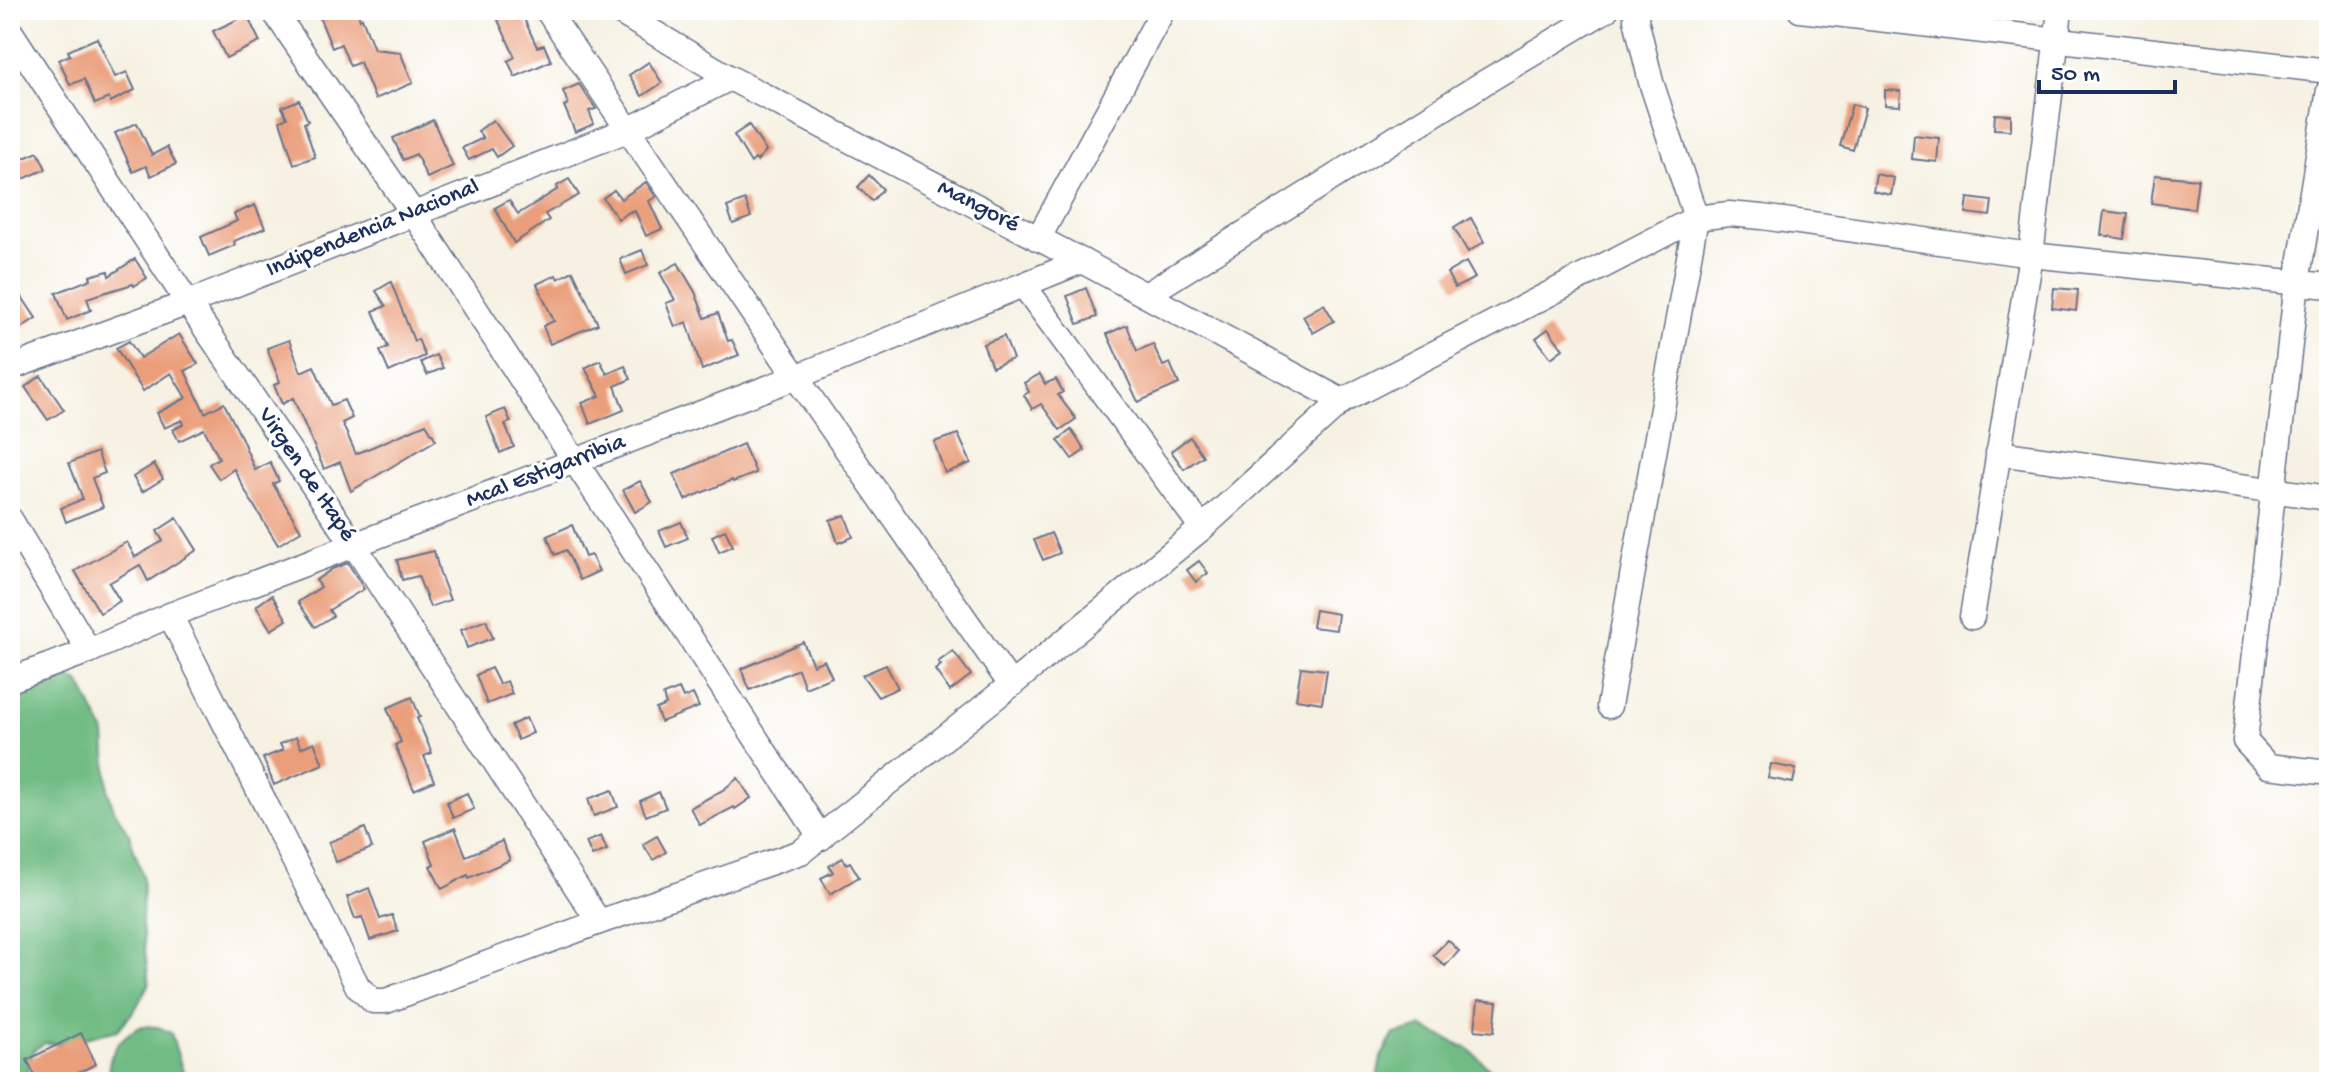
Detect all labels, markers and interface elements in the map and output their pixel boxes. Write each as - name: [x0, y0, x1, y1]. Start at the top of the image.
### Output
- scale bar: [2039, 44, 2175, 94]
- text: 50 m: [2051, 61, 2100, 90]
- street label: Indipendencia Nacional: [262, 173, 484, 285]
- street label: Mangoré: [932, 174, 1024, 240]
- street label: Virgen de Itapé: [250, 402, 362, 548]
- street label: Mcal Estigarribia: [462, 428, 630, 516]

